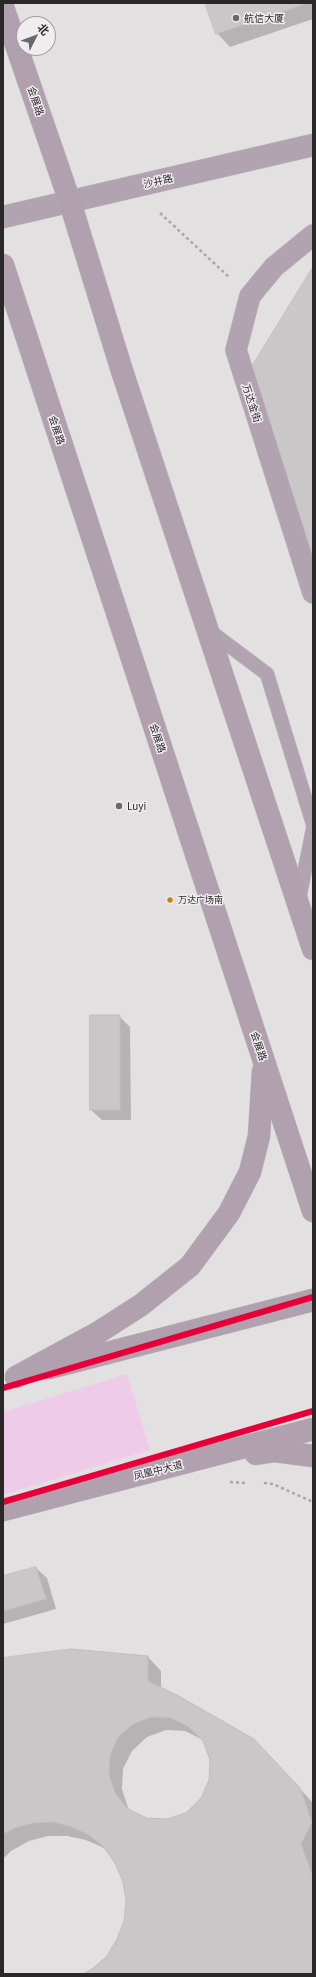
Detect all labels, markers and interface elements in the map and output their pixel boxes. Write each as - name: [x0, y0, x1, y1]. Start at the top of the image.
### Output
- place label: 航信大厦: [244, 12, 284, 24]
- marker: 航信大厦: [231, 13, 241, 23]
- north arrow: [16, 16, 56, 56]
- text: 北: [35, 19, 54, 38]
- street label: 会展路: [25, 85, 47, 117]
- street label: 沙井路: [142, 172, 174, 190]
- street label: 万达金街: [240, 382, 264, 424]
- street label: 会展路: [47, 414, 67, 446]
- street label: 会展路: [148, 722, 168, 754]
- place label: Luyi: [127, 800, 146, 812]
- marker: Luyi: [114, 801, 124, 811]
- marker: 万达广场南: [165, 895, 175, 905]
- place label: 万达广场南: [178, 895, 223, 905]
- street label: 会展路: [249, 1030, 269, 1062]
- street label: 凤凰中大道: [132, 1458, 184, 1482]

